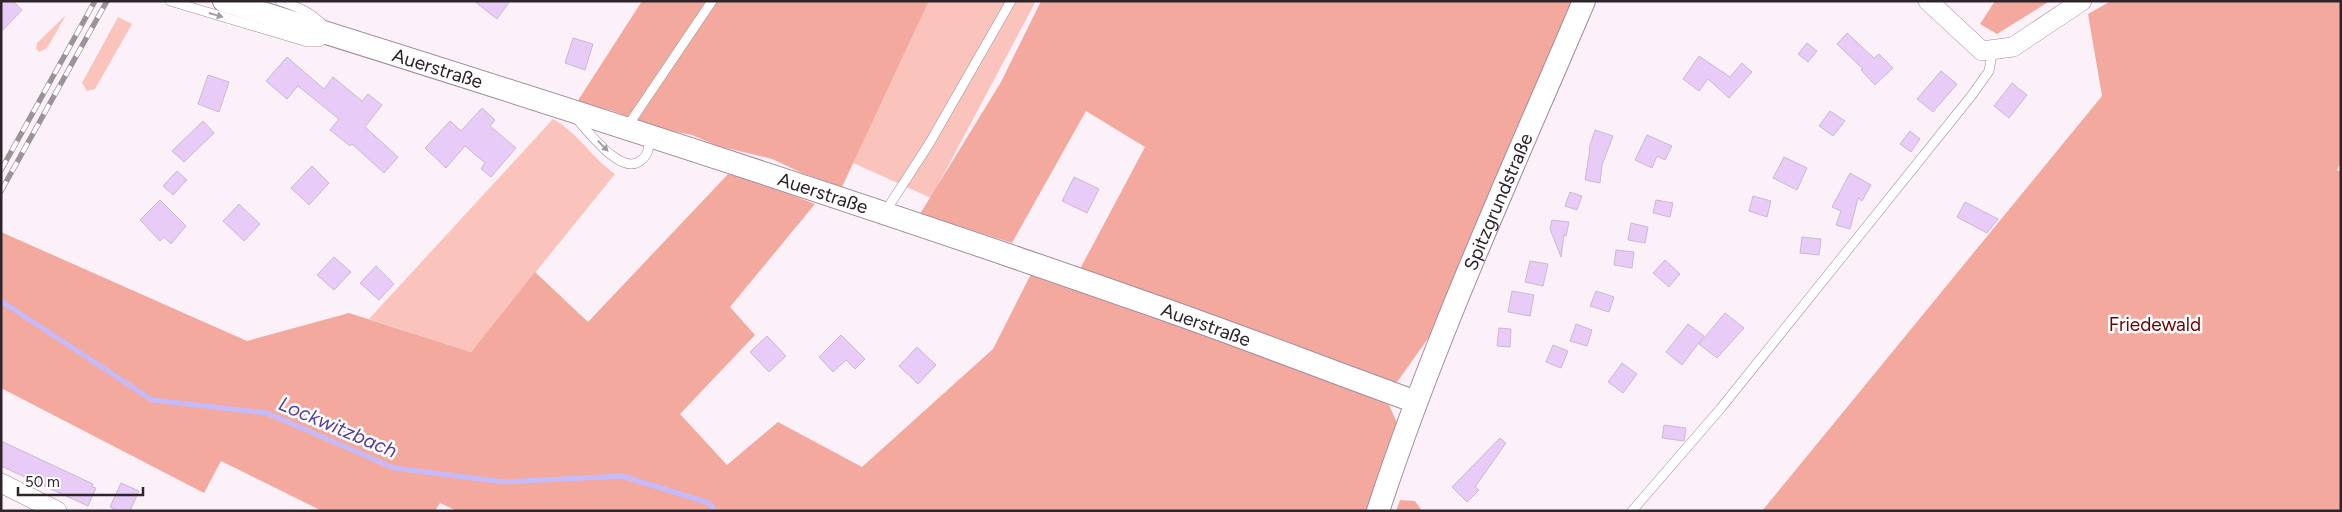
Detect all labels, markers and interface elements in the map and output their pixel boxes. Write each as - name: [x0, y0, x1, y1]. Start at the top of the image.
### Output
- one-way arrow: [209, 11, 224, 19]
- street label: Auerstraße: [390, 43, 486, 93]
- street label: Spitzgrundstraße: [1458, 129, 1537, 274]
- one-way arrow: [596, 139, 608, 151]
- street label: Auerstraße: [775, 167, 871, 218]
- street label: Auerstraße: [1158, 298, 1254, 351]
- park label: Friedewald: [2109, 313, 2201, 336]
- water label: Lockwitzbach: [275, 391, 401, 463]
- scale bar: [18, 464, 142, 496]
- text: 50 m: [25, 473, 60, 491]

